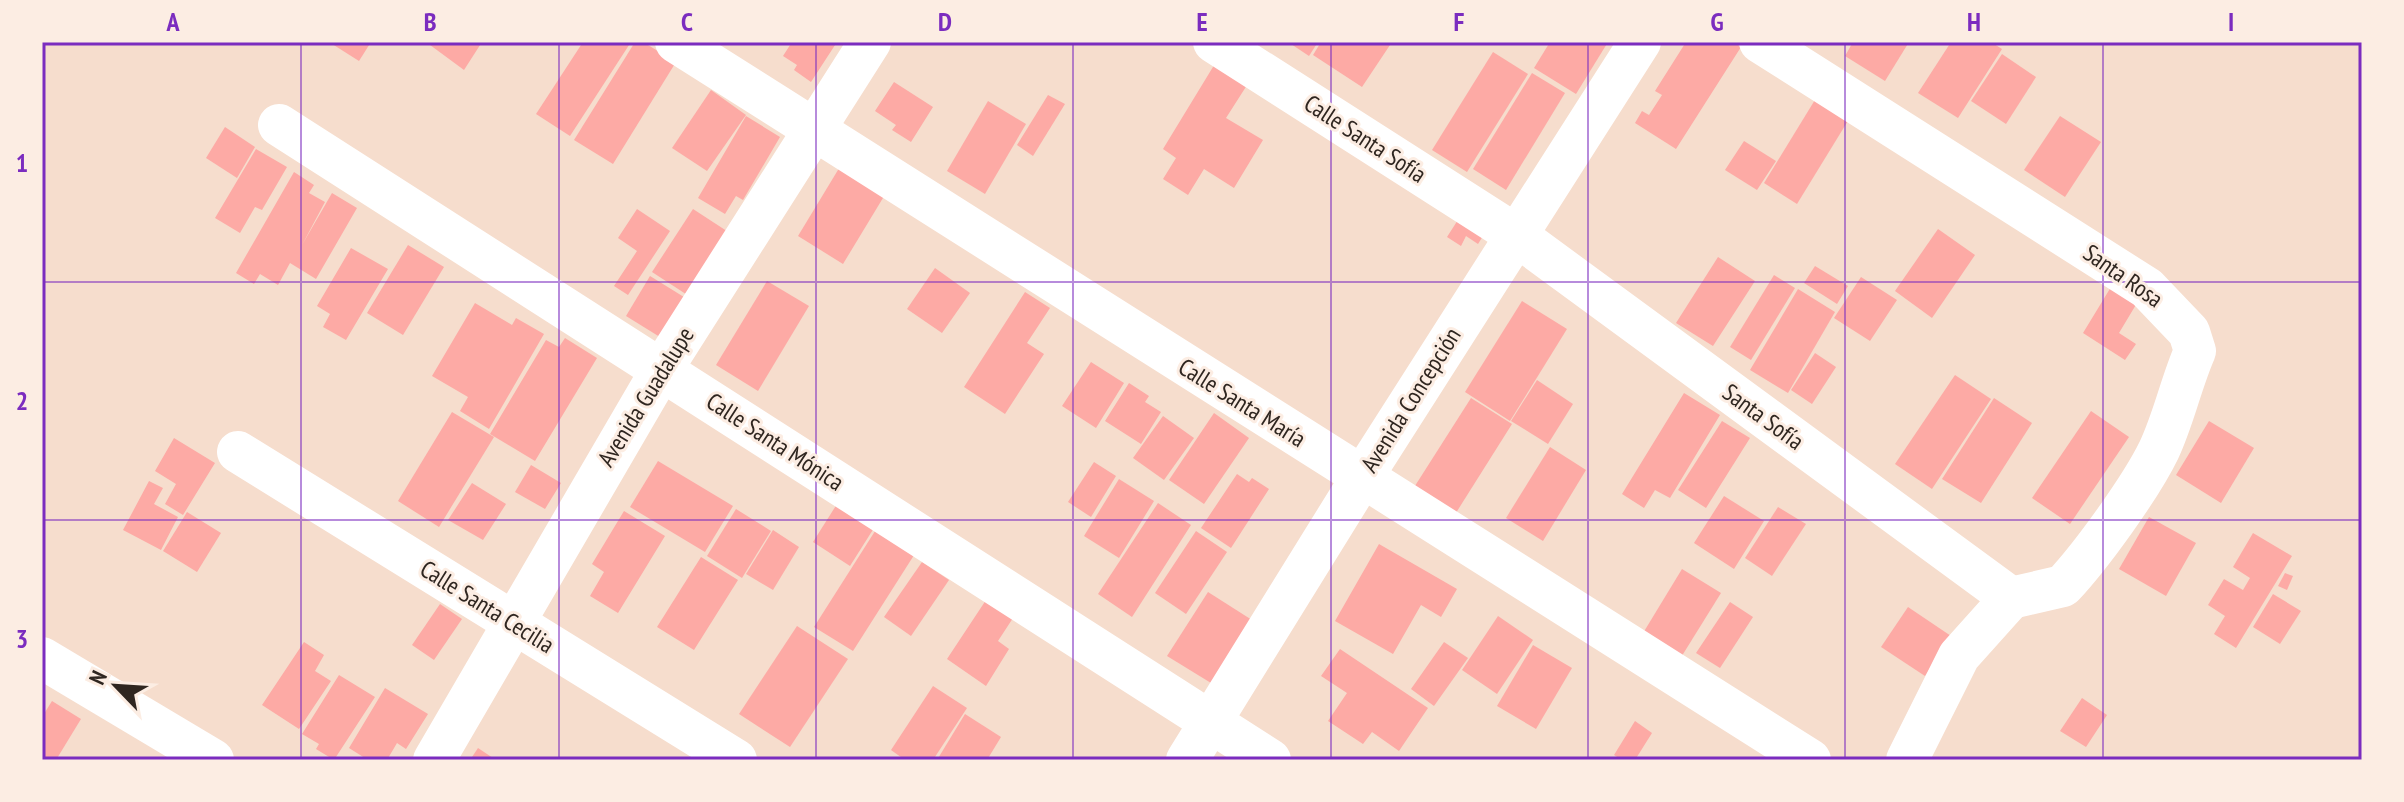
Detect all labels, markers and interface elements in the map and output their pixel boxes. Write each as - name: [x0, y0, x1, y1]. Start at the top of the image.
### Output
- text: A: [165, 5, 180, 38]
- text: B: [424, 5, 437, 38]
- text: C: [681, 5, 693, 38]
- text: D: [938, 5, 952, 38]
- text: E: [1196, 5, 1208, 38]
- text: F: [1454, 5, 1465, 38]
- text: G: [1710, 5, 1724, 38]
- text: H: [1967, 5, 1981, 38]
- text: I: [2228, 5, 2234, 38]
- street label: Calle Santa Sofía: [1298, 88, 1432, 190]
- text: 1: [16, 146, 28, 179]
- street label: Santa Rosa: [2077, 237, 2169, 314]
- street label: Avenida Guadalupe: [590, 321, 701, 472]
- street label: Avenida Concepción: [1354, 322, 1467, 478]
- street label: Calle Santa María: [1173, 351, 1312, 454]
- street label: Santa Sofía: [1717, 377, 1810, 456]
- text: 2: [16, 384, 28, 417]
- street label: Calle Santa Mónica: [701, 386, 850, 498]
- street label: Calle Santa Cecilia: [414, 553, 560, 660]
- text: 3: [16, 622, 28, 655]
- north arrow: [76, 646, 156, 726]
- text: N: [83, 666, 113, 689]

